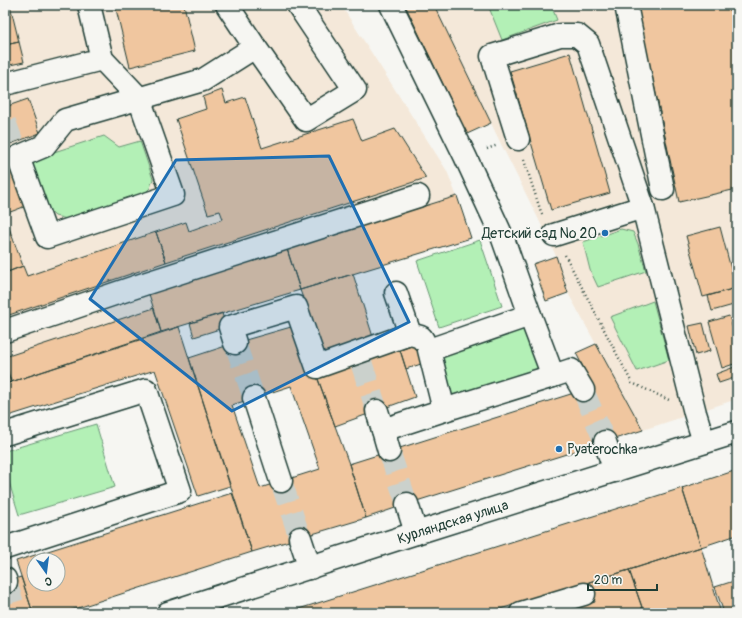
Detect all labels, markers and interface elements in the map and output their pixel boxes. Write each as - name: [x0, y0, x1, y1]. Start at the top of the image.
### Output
- place label: Детский сад № 20: [481, 225, 597, 242]
- marker: Детский сад № 20: [600, 228, 610, 238]
- place label: Pyaterochka: [567, 441, 638, 458]
- marker: Pyaterochka: [554, 444, 564, 454]
- street label: Курляндская улица: [395, 497, 510, 547]
- north arrow: [26, 552, 66, 592]
- scale bar: [588, 566, 657, 592]
- text: 20 m: [594, 573, 623, 588]
- text: С: [43, 574, 53, 588]

